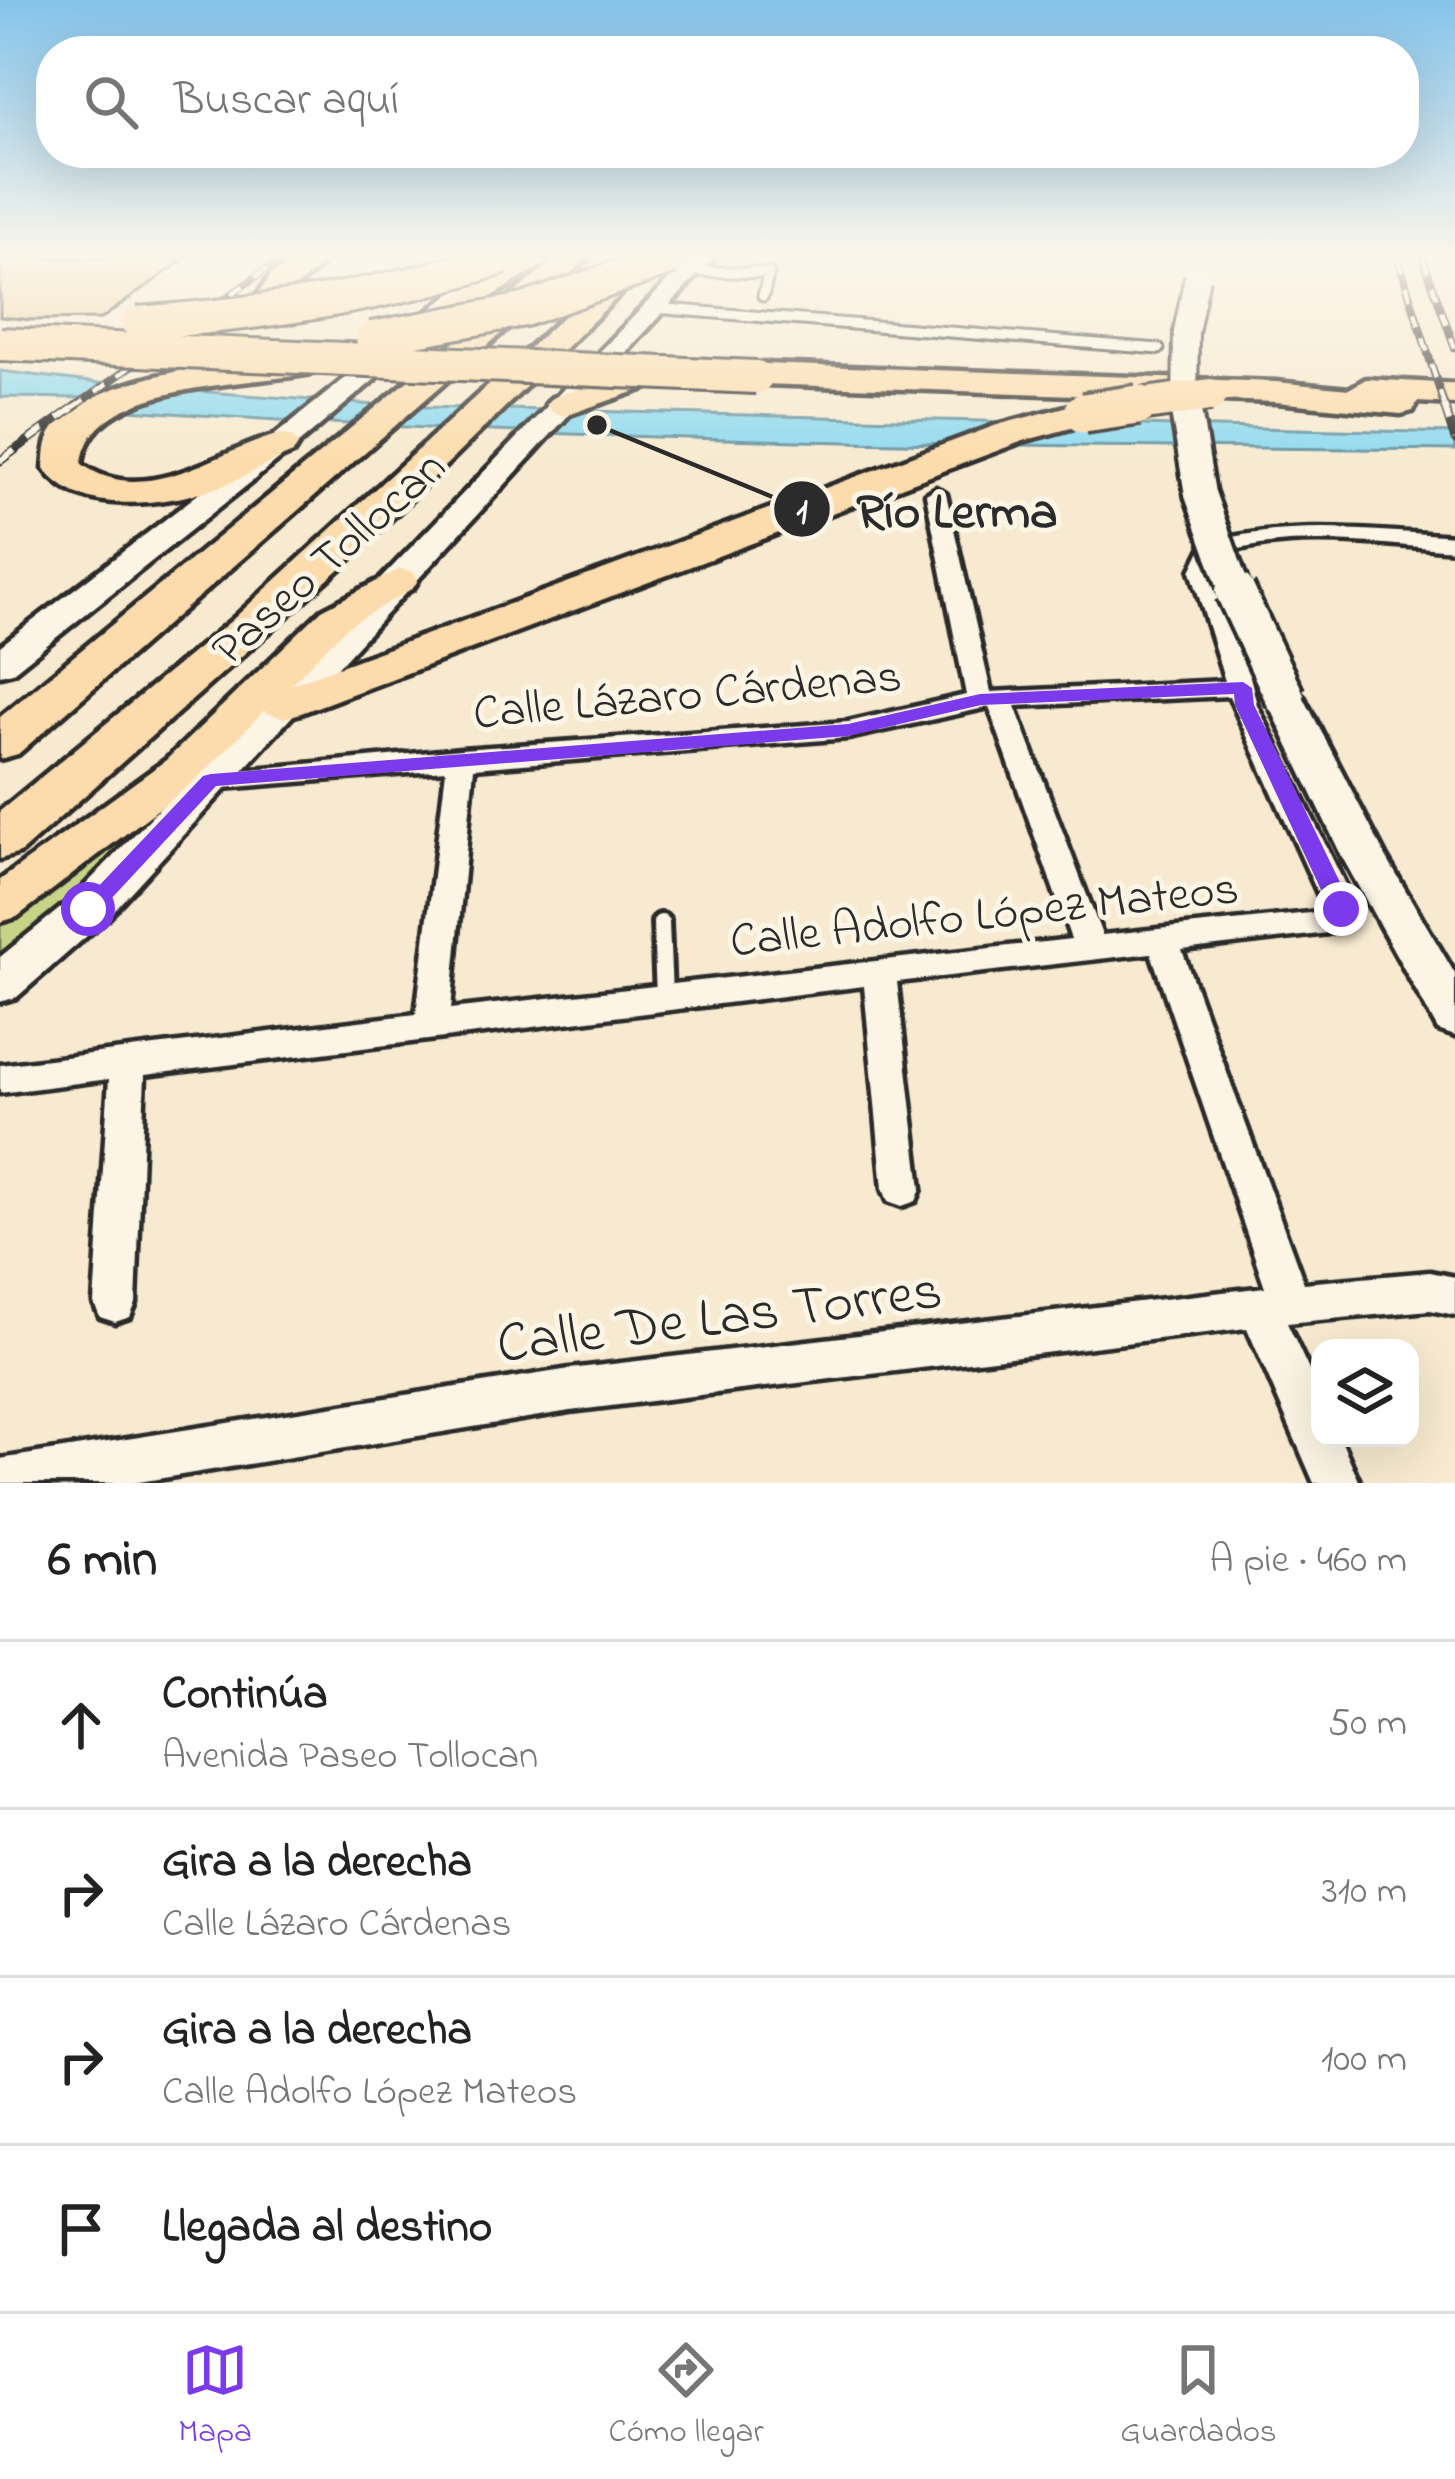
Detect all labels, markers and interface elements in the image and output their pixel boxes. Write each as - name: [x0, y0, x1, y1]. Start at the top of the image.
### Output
- search box: [36, 36, 1419, 168]
- icon: search: [78, 69, 144, 135]
- text: Buscar aquí: [174, 69, 399, 135]
- street label: Paseo Tollocan: [197, 435, 463, 684]
- callout: Río Lerma: [772, 466, 1081, 553]
- text: Río Lerma: [856, 477, 1058, 552]
- text: 1: [796, 487, 808, 540]
- street label: Calle Lázaro Cárdenas: [470, 643, 905, 751]
- street label: Calle Adolfo López Mateos: [727, 855, 1242, 978]
- route start: [61, 882, 115, 936]
- route end: [1314, 882, 1368, 936]
- street label: Calle De Las Torres: [493, 1252, 947, 1389]
- map controls: [1311, 1339, 1419, 1447]
- button: layers: [1311, 1339, 1419, 1447]
- text: 6 min: [48, 1524, 157, 1599]
- text: A pie · 460 m: [1210, 1533, 1407, 1590]
- text: Continúa: [162, 1663, 328, 1729]
- icon: ahead: [48, 1692, 114, 1758]
- text: 50 m: [1328, 1696, 1407, 1753]
- text: Avenida Paseo Tollocan: [162, 1729, 538, 1786]
- text: Gira a la derecha: [162, 1831, 472, 1897]
- icon: right: [48, 1860, 114, 1926]
- text: 310 m: [1322, 1864, 1407, 1921]
- text: Calle Lázaro Cárdenas: [162, 1897, 511, 1954]
- text: Gira a la derecha: [162, 1999, 472, 2065]
- icon: right: [48, 2028, 114, 2094]
- text: 100 m: [1321, 2032, 1407, 2089]
- text: Calle Adolfo López Mateos: [162, 2065, 577, 2122]
- icon: arrive: [48, 2196, 114, 2262]
- text: Llegada al destino: [162, 2196, 492, 2262]
- tab: Mapa: [178, 2337, 252, 2457]
- tab: Cómo llegar: [609, 2337, 764, 2457]
- tab: Guardados: [1120, 2337, 1277, 2457]

